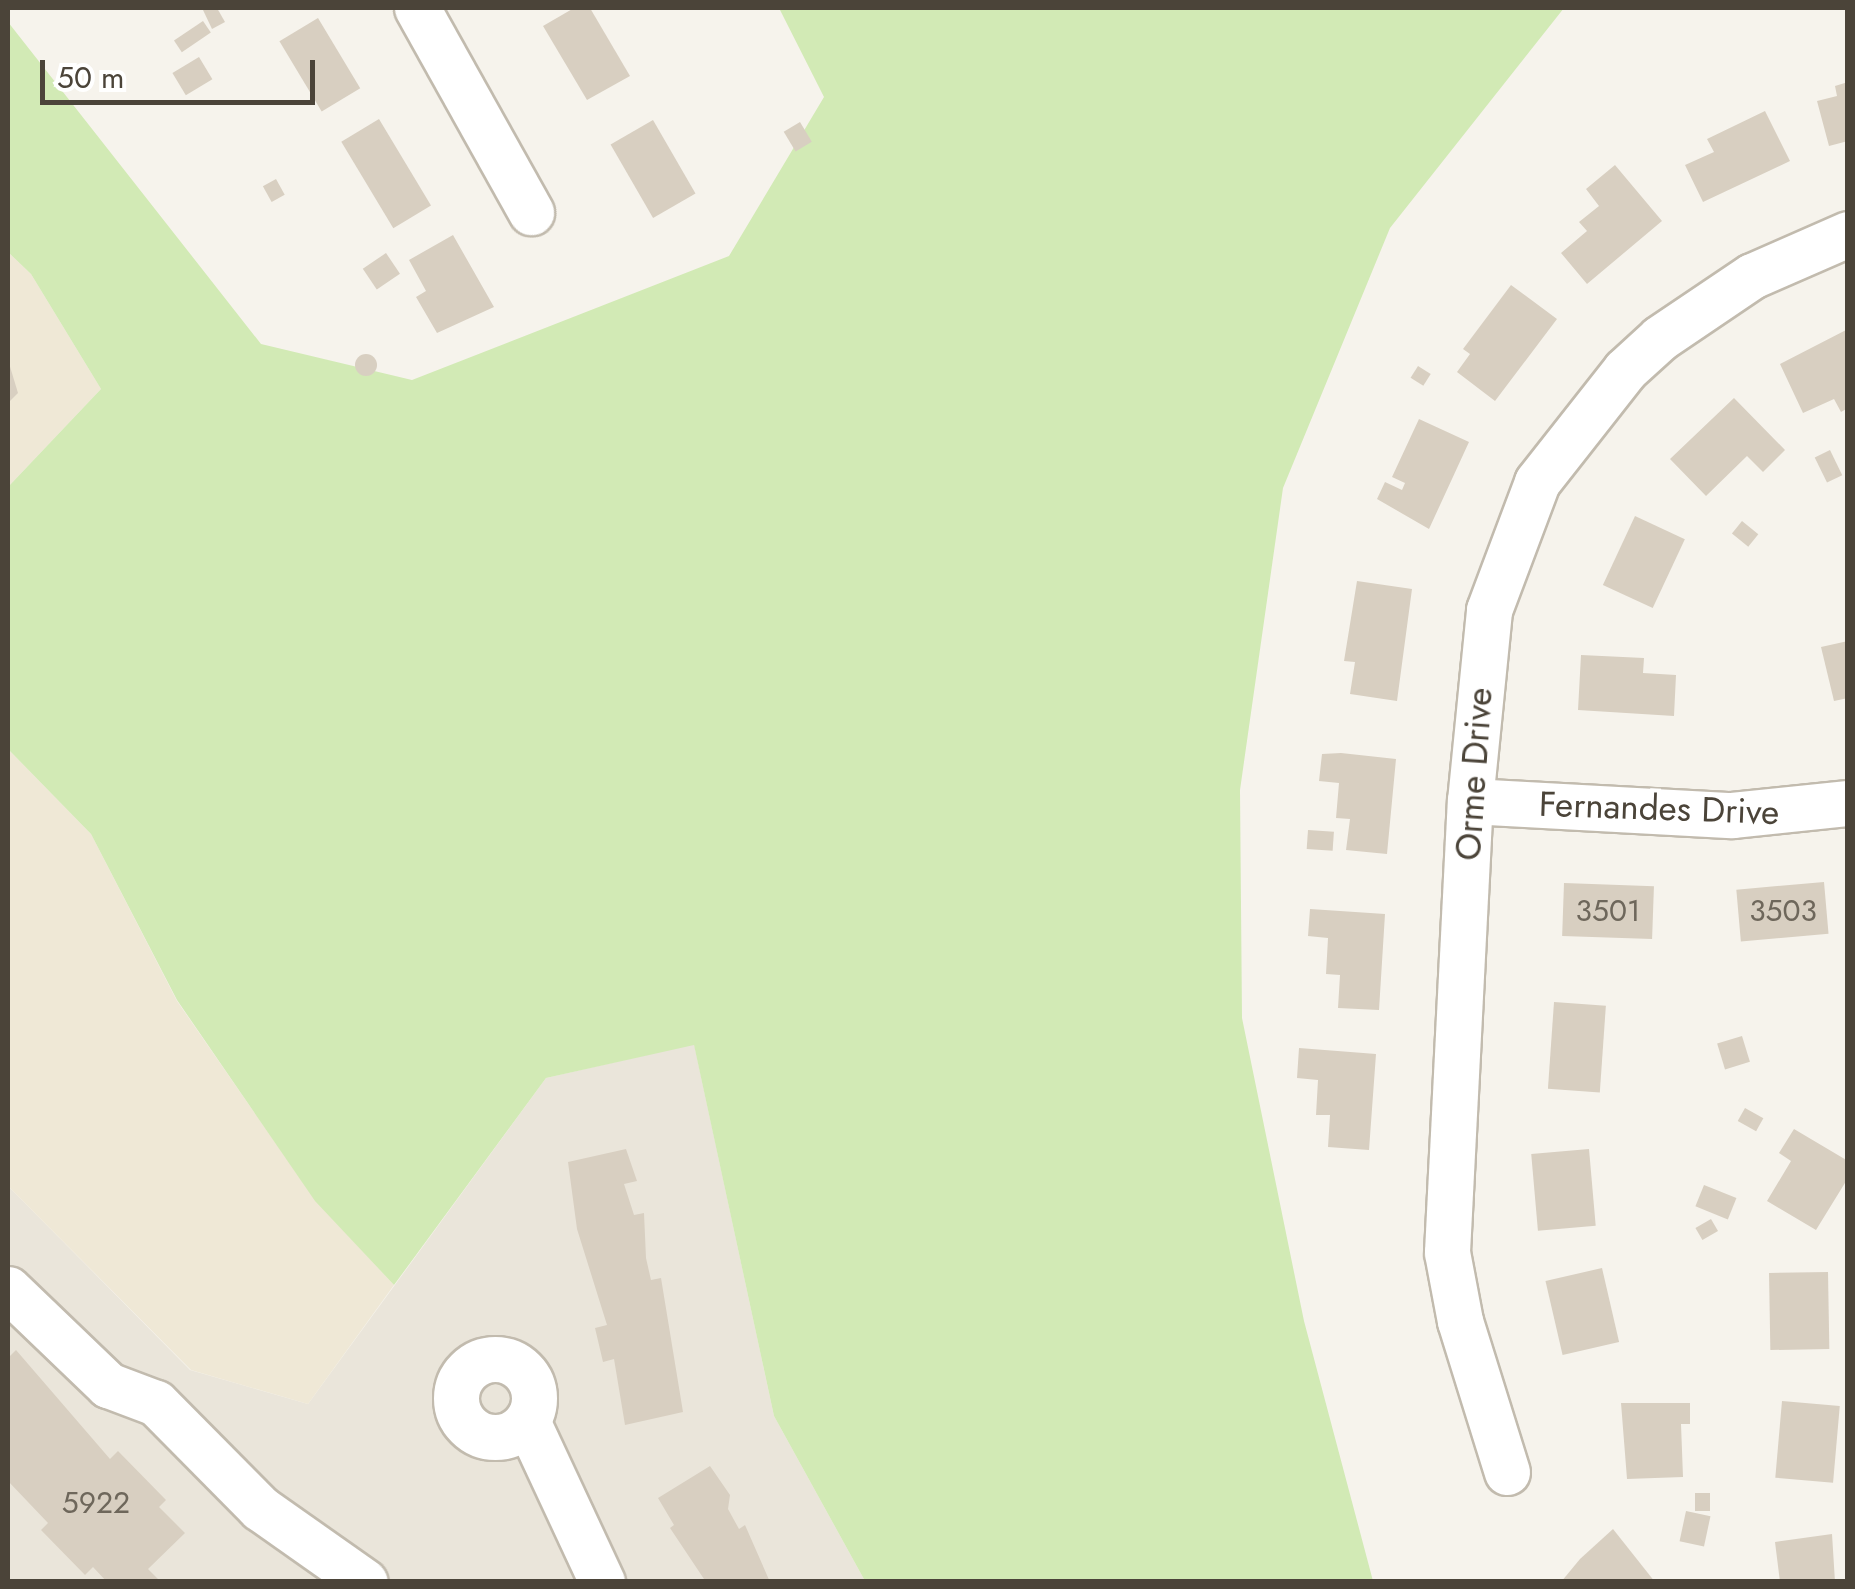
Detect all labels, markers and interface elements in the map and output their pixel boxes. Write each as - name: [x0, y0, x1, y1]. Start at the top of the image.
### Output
- scale bar: [45, 40, 320, 102]
- text: 50 m: [57, 56, 124, 99]
- street label: Orme Drive: [1447, 686, 1501, 862]
- street label: Fernandes Drive: [1538, 783, 1780, 833]
- house number: 3501: [1576, 893, 1640, 929]
- house number: 3503: [1749, 893, 1817, 929]
- house number: 5922: [62, 1485, 130, 1521]

